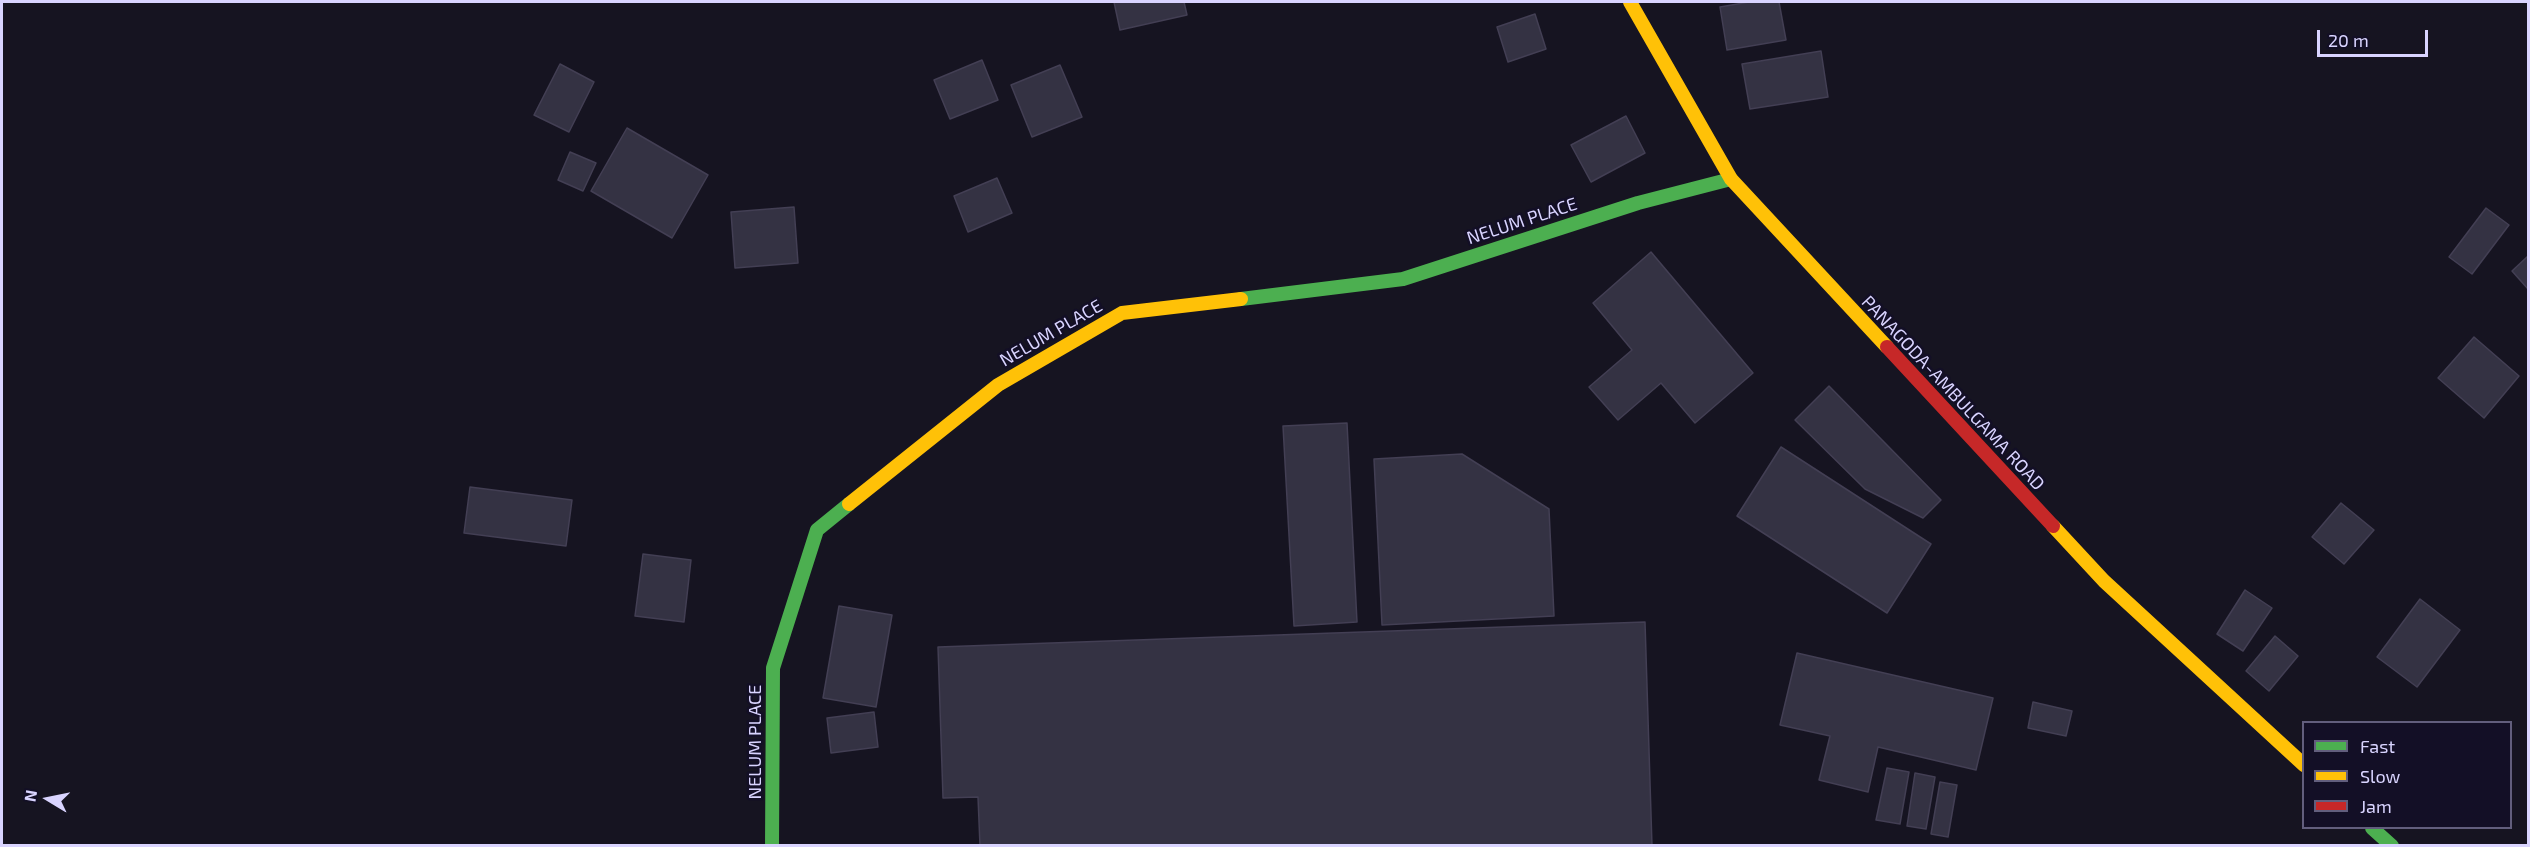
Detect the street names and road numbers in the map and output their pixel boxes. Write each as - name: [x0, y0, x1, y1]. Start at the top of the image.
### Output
- street label: NELUM PLACE: [1464, 193, 1580, 249]
- street label: PANAGODA-AMBULGAMA ROAD: [1857, 291, 2049, 495]
- street label: NELUM PLACE: [996, 295, 1106, 371]
- street label: NELUM PLACE: [744, 685, 766, 799]

